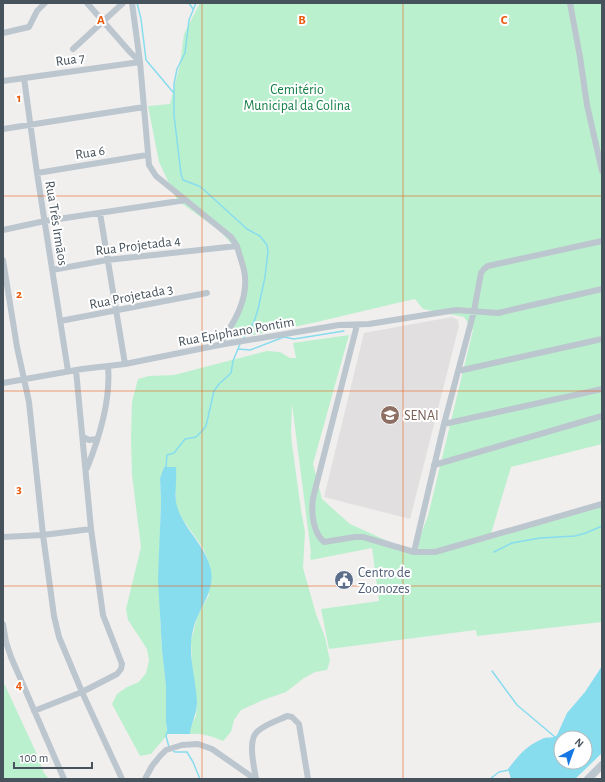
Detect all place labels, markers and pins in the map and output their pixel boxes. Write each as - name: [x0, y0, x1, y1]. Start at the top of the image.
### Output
- school or university icon: SENAI: [379, 404, 401, 426]
- place label: SENAI: [404, 409, 439, 423]
- place label: Centro de Zoonozes: [358, 566, 411, 596]
- public building icon: Centro de Zoonozes: [333, 569, 355, 591]

